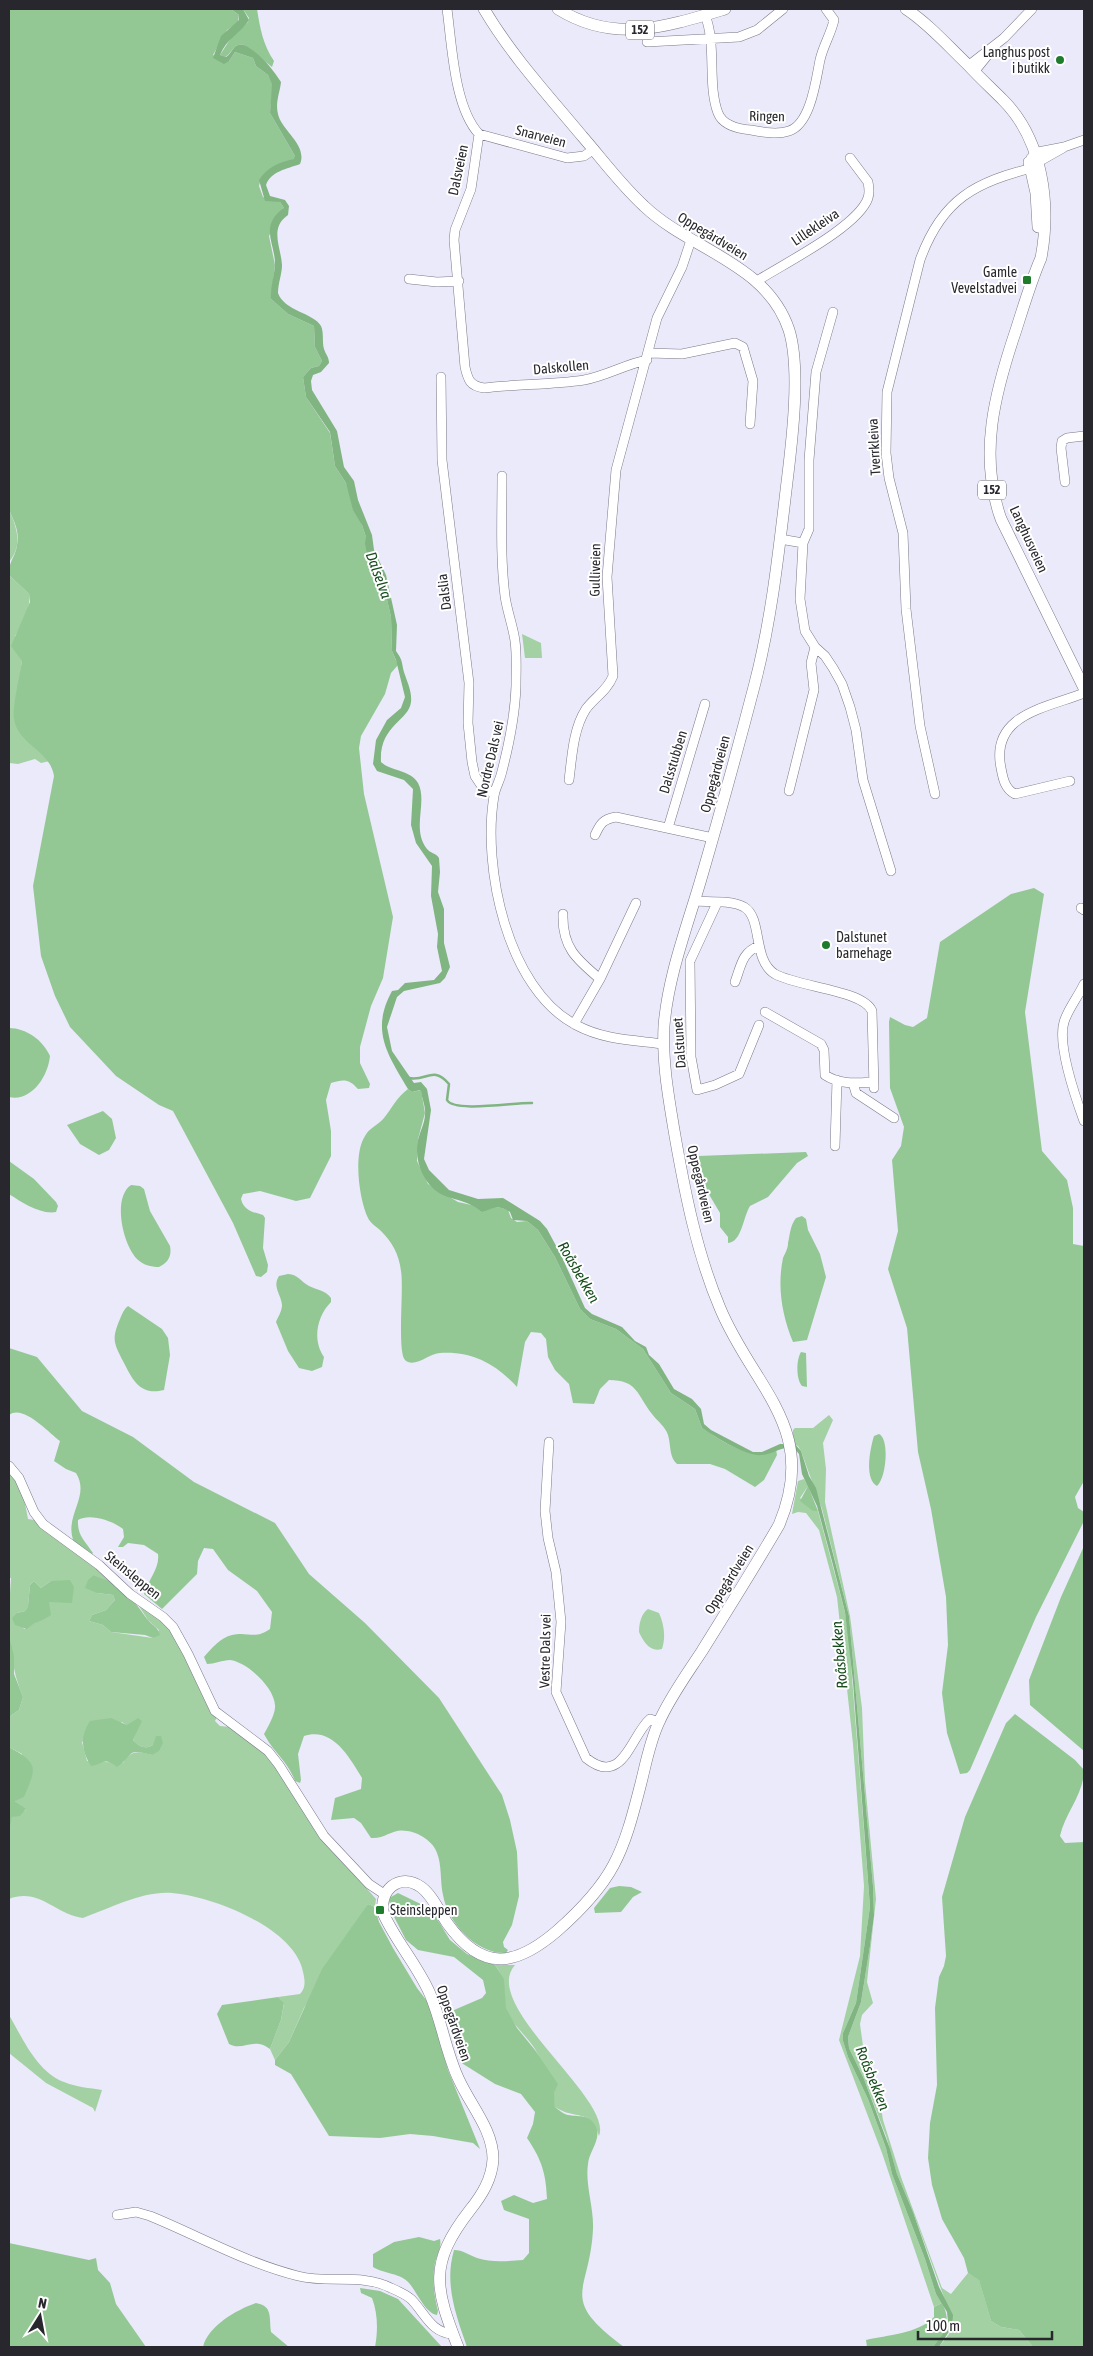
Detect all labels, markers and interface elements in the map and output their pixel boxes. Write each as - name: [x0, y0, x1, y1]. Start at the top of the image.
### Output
- road number: 152: [626, 20, 654, 40]
- place label: Langhus post i butikk: [983, 44, 1050, 76]
- marker: Langhus post i butikk: [1054, 54, 1066, 66]
- street label: Ringen: [749, 108, 785, 124]
- street label: Snarveien: [514, 122, 568, 150]
- street label: Dalsveien: [445, 143, 471, 197]
- street label: Lillekleiva: [788, 205, 842, 249]
- street label: Oppegårdveien: [675, 209, 751, 263]
- place label: Gamle Vevelstadvei: [951, 264, 1017, 296]
- marker: Gamle Vevelstadvei: [1021, 274, 1033, 286]
- street label: Dalskollen: [532, 357, 590, 377]
- street label: Tverrkleiva: [865, 418, 883, 476]
- road number: 152: [978, 480, 1006, 500]
- street label: Langhusveien: [1007, 503, 1051, 575]
- street label: Gulliveien: [587, 543, 603, 597]
- water label: Dalselva: [363, 549, 395, 601]
- street label: Dalslia: [434, 573, 454, 611]
- street label: Nordre Dals vei: [473, 719, 507, 799]
- street label: Dalsstubben: [656, 729, 690, 795]
- street label: Oppegårdveien: [697, 734, 733, 814]
- place label: Dalstunet barnehage: [836, 929, 892, 961]
- marker: Dalstunet barnehage: [820, 939, 832, 951]
- street label: Dalstunet: [669, 1017, 689, 1069]
- street label: Oppegårdveien: [684, 1144, 718, 1224]
- water label: Roåsbekken: [555, 1238, 603, 1306]
- street label: Oppegårdveien: [701, 1541, 757, 1617]
- street label: Steinsleppen: [102, 1548, 164, 1602]
- street label: Vestre Dals vei: [536, 1614, 554, 1688]
- water label: Roåsbekken: [828, 1621, 850, 1689]
- place label: Steinsleppen: [390, 1902, 457, 1918]
- marker: Steinsleppen: [374, 1904, 386, 1916]
- street label: Oppegårdveien: [434, 1983, 474, 2063]
- water label: Roåsbekken: [852, 2043, 894, 2113]
- north arrow: [15, 2291, 65, 2341]
- text: N: [37, 2295, 48, 2312]
- scale bar: [918, 2308, 1052, 2340]
- text: 100 m: [926, 2317, 960, 2334]

